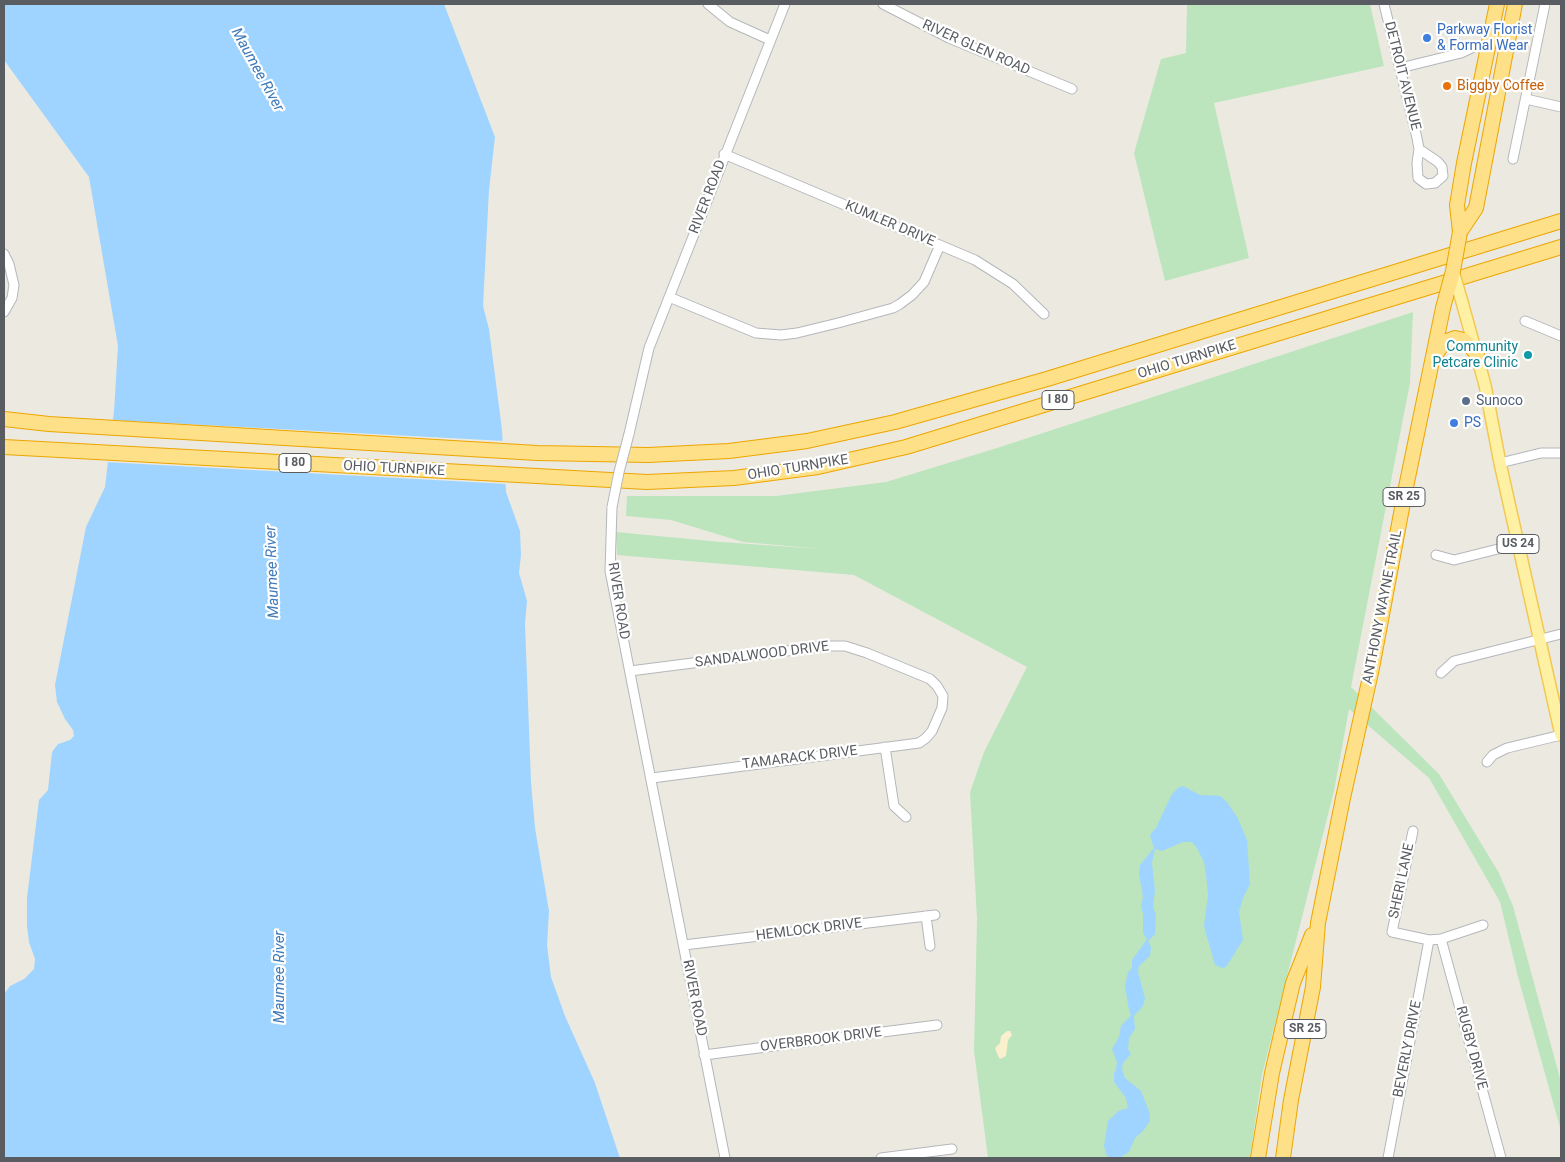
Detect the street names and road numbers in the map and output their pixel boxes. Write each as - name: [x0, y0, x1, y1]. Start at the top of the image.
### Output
- street label: RIVER GLEN ROAD: [919, 17, 1033, 79]
- street label: DETROIT AVENUE: [1380, 20, 1424, 132]
- street label: RIVER ROAD: [686, 158, 730, 236]
- street label: KUMLER DRIVE: [842, 197, 938, 251]
- street label: OHIO TURNPIKE: [1136, 337, 1238, 383]
- road number: I 80: [1042, 390, 1074, 410]
- street label: OHIO TURNPIKE: [746, 452, 850, 484]
- road number: I 80: [279, 453, 311, 472]
- street label: OHIO TURNPIKE: [343, 458, 445, 480]
- road number: SR 25: [1383, 488, 1425, 507]
- street label: ANTHONY WAYNE TRAIL: [1360, 529, 1406, 685]
- road number: US 24: [1497, 534, 1539, 554]
- street label: RIVER ROAD: [604, 561, 632, 641]
- street label: SANDALWOOD DRIVE: [694, 638, 830, 672]
- street label: TAMARACK DRIVE: [741, 743, 859, 773]
- street label: SHERI LANE: [1386, 842, 1418, 920]
- street label: HEMLOCK DRIVE: [755, 915, 863, 945]
- street label: RIVER ROAD: [678, 958, 710, 1038]
- street label: BEVERLY DRIVE: [1390, 999, 1426, 1099]
- street label: RUGBY DRIVE: [1452, 1004, 1490, 1092]
- road number: SR 25: [1284, 1020, 1326, 1038]
- street label: OVERBROOK DRIVE: [759, 1024, 883, 1056]

